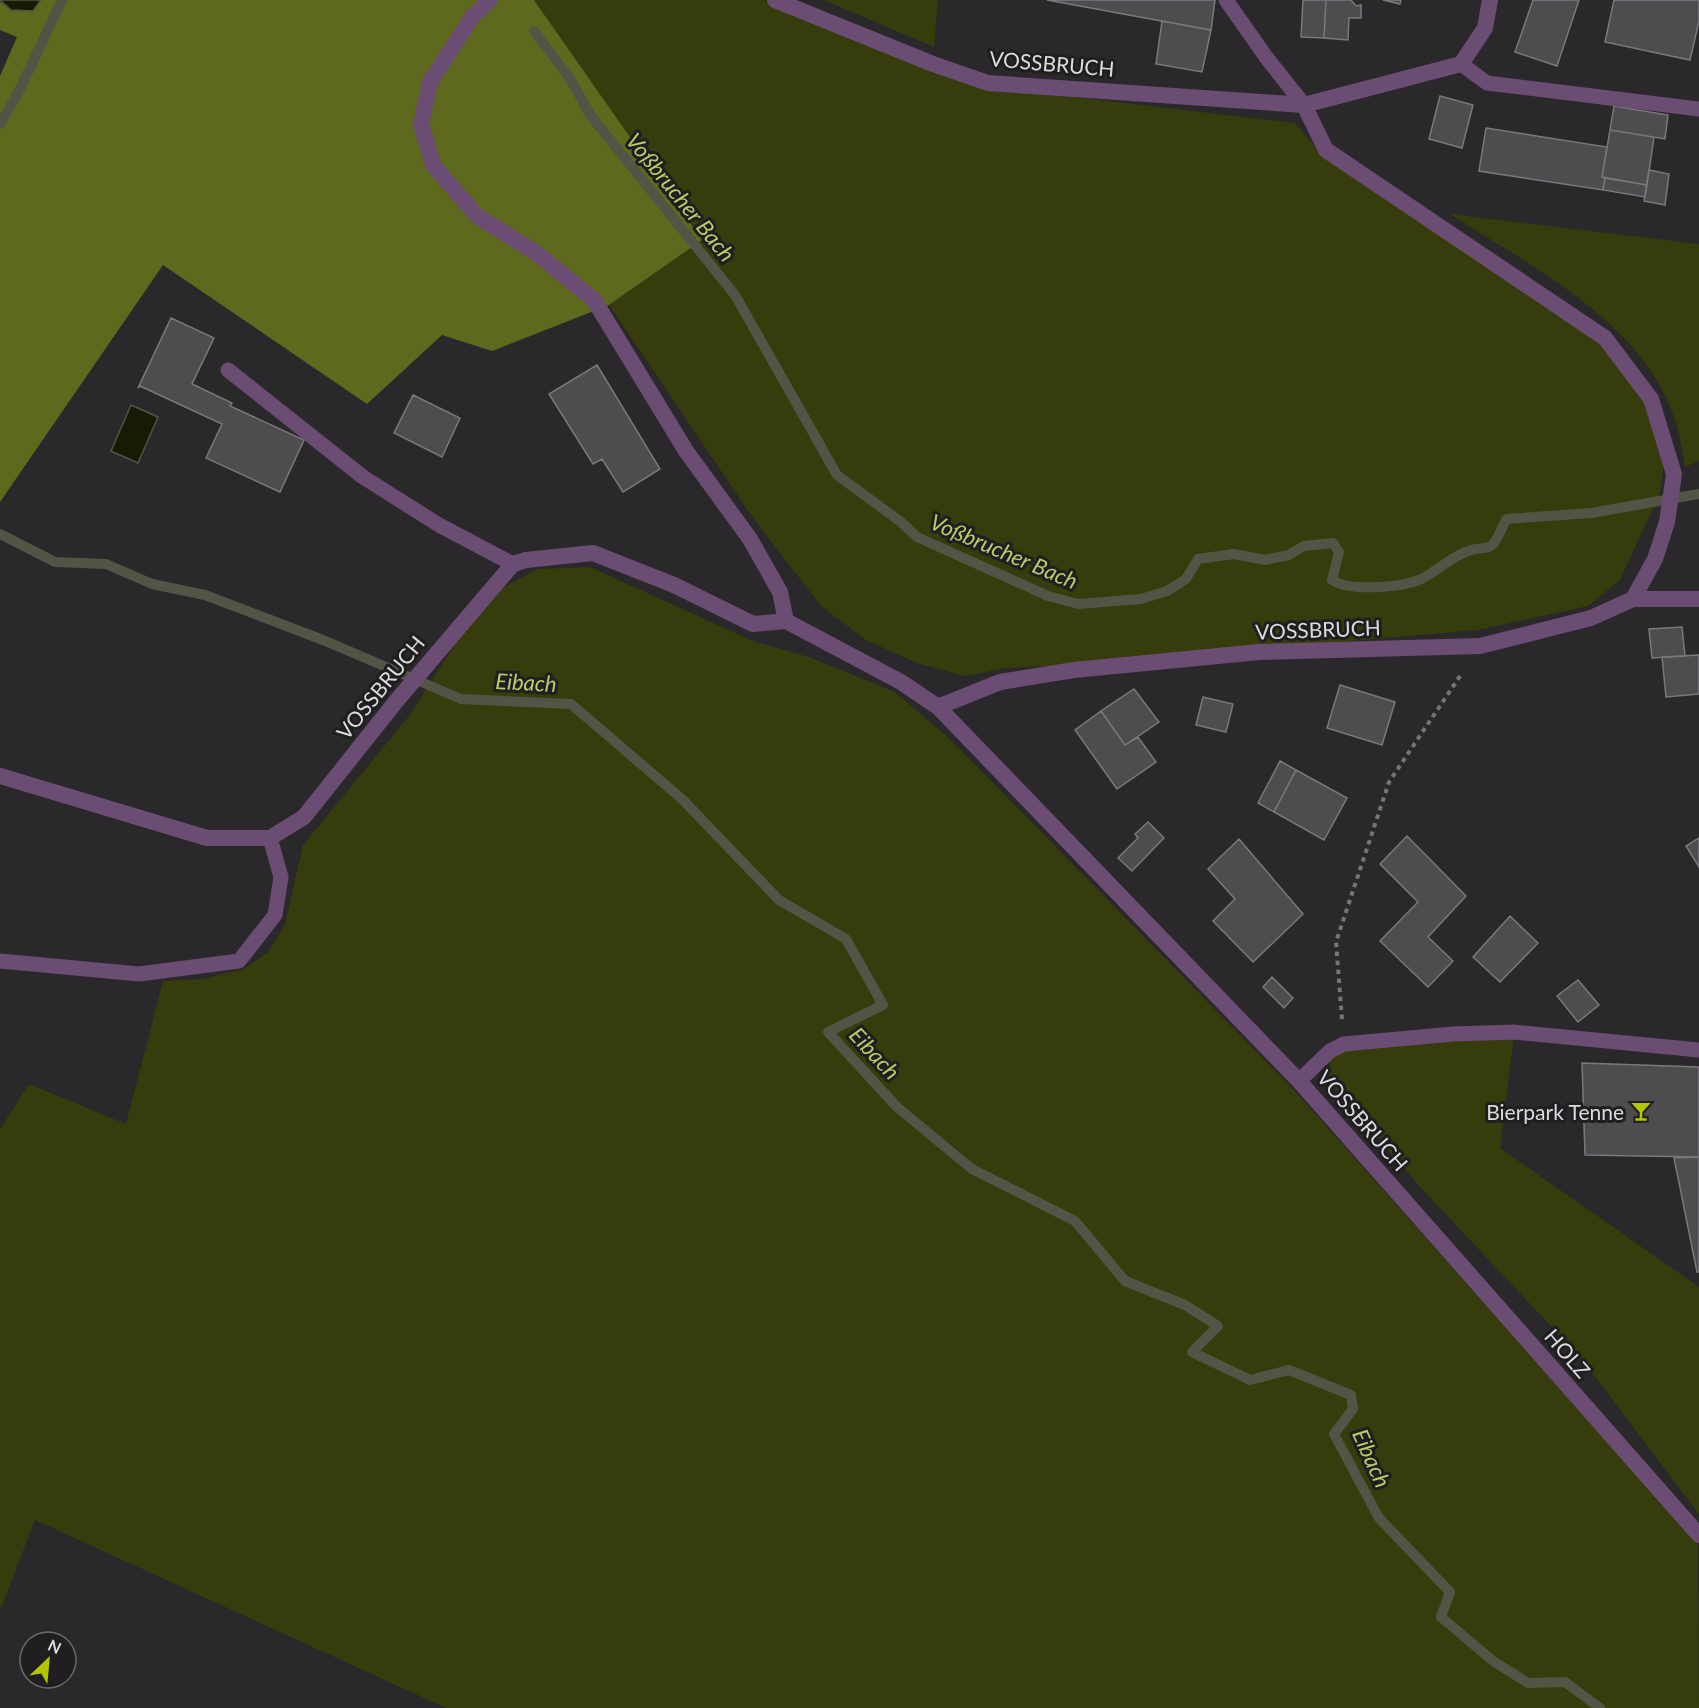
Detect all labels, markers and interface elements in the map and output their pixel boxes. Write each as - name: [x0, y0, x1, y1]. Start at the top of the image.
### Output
- street label: VOSSBRUCH: [988, 45, 1116, 81]
- water label: Voßbrucher Bach: [621, 127, 741, 267]
- water label: Voßbrucher Bach: [926, 508, 1082, 594]
- street label: VOSSBRUCH: [1255, 614, 1381, 644]
- street label: VOSSBRUCH: [331, 630, 429, 744]
- water label: Eibach: [495, 667, 557, 697]
- water label: Eibach: [844, 1021, 906, 1085]
- street label: VOSSBRUCH: [1312, 1064, 1414, 1176]
- place label: Bierpark Tenne: [1486, 1099, 1624, 1124]
- bar icon: Bierpark Tenne: [1629, 1099, 1653, 1123]
- street label: HOLZ: [1540, 1324, 1596, 1382]
- water label: Eibach: [1347, 1424, 1397, 1492]
- north arrow: [18, 1630, 78, 1690]
- text: N: [45, 1635, 64, 1657]

